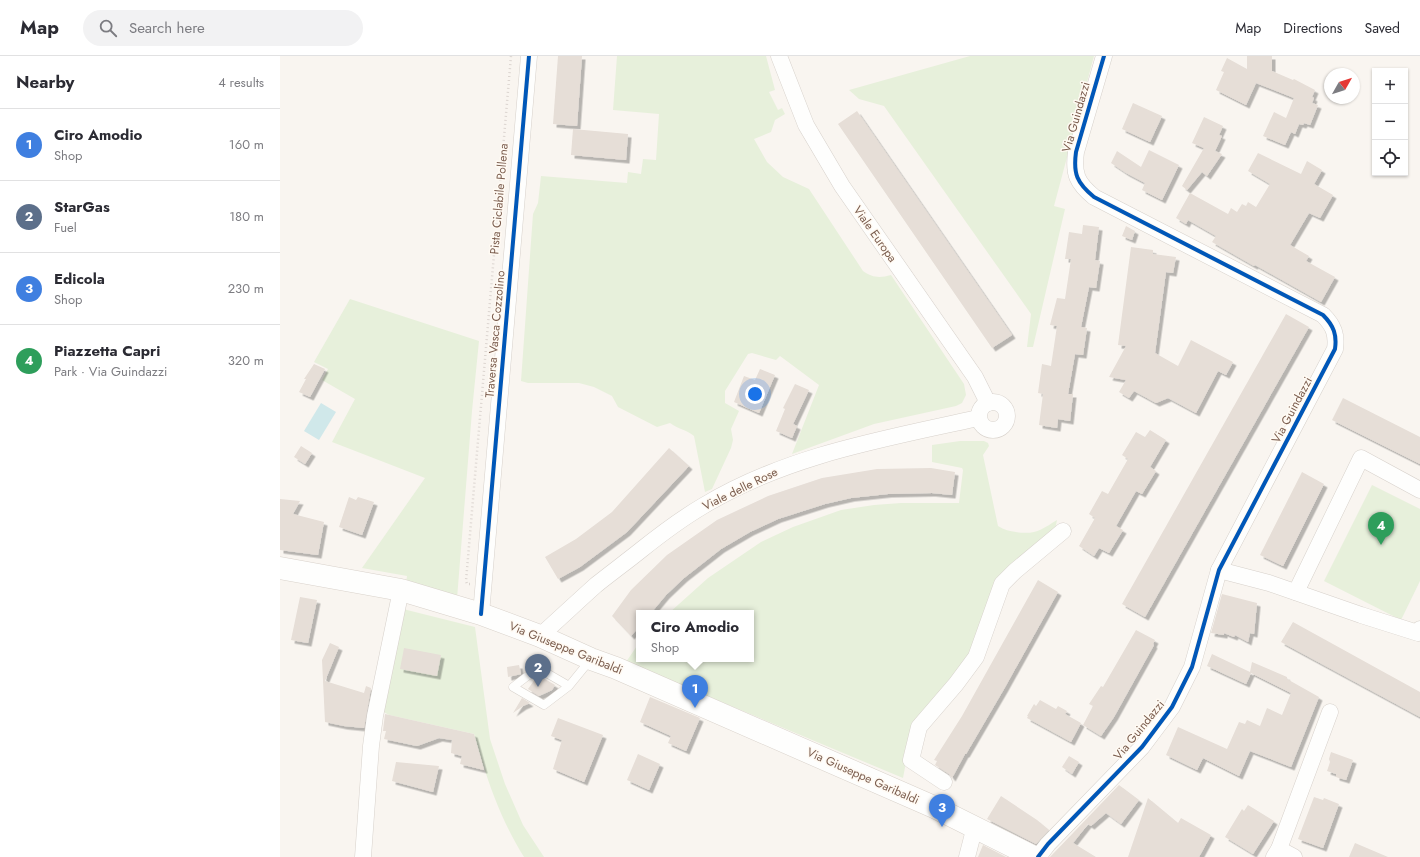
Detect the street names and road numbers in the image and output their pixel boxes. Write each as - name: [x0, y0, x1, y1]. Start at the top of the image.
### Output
- street label: Via Guindazzi: [1057, 80, 1095, 154]
- street label: Pista Ciclabile Pollena: [485, 142, 513, 255]
- street label: Viale Europa: [849, 202, 901, 266]
- street label: Traversa Vasca Cozzolino: [480, 269, 510, 398]
- street label: Via Guindazzi: [1267, 374, 1317, 446]
- street label: Viale delle Rose: [699, 463, 781, 515]
- street label: Via Giuseppe Garibaldi: [506, 617, 626, 679]
- street label: Via Guindazzi: [1109, 696, 1169, 764]
- street label: Via Giuseppe Garibaldi: [804, 743, 922, 809]

